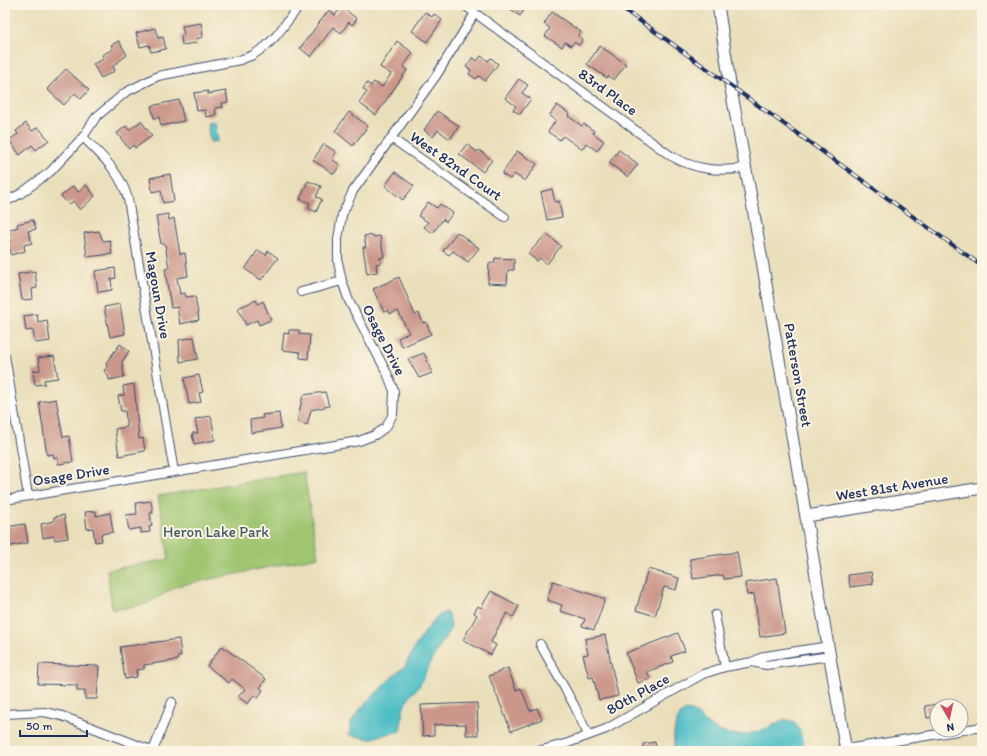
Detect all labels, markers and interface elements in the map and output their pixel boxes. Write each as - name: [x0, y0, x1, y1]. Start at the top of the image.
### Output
- street label: 83rd Place: [575, 65, 641, 119]
- street label: West 82nd Court: [407, 128, 506, 205]
- street label: Magoun Drive: [141, 250, 175, 340]
- street label: Osage Drive: [358, 301, 410, 379]
- street label: Patterson Street: [780, 321, 816, 429]
- street label: Osage Drive: [31, 460, 111, 490]
- street label: West 81st Avenue: [834, 469, 950, 505]
- park label: Heron Lake Park: [163, 523, 269, 541]
- street label: 80th Place: [603, 669, 673, 719]
- north arrow: [929, 698, 969, 738]
- scale bar: [20, 712, 87, 738]
- text: 50 m: [26, 719, 52, 733]
- text: N: [946, 720, 955, 734]

